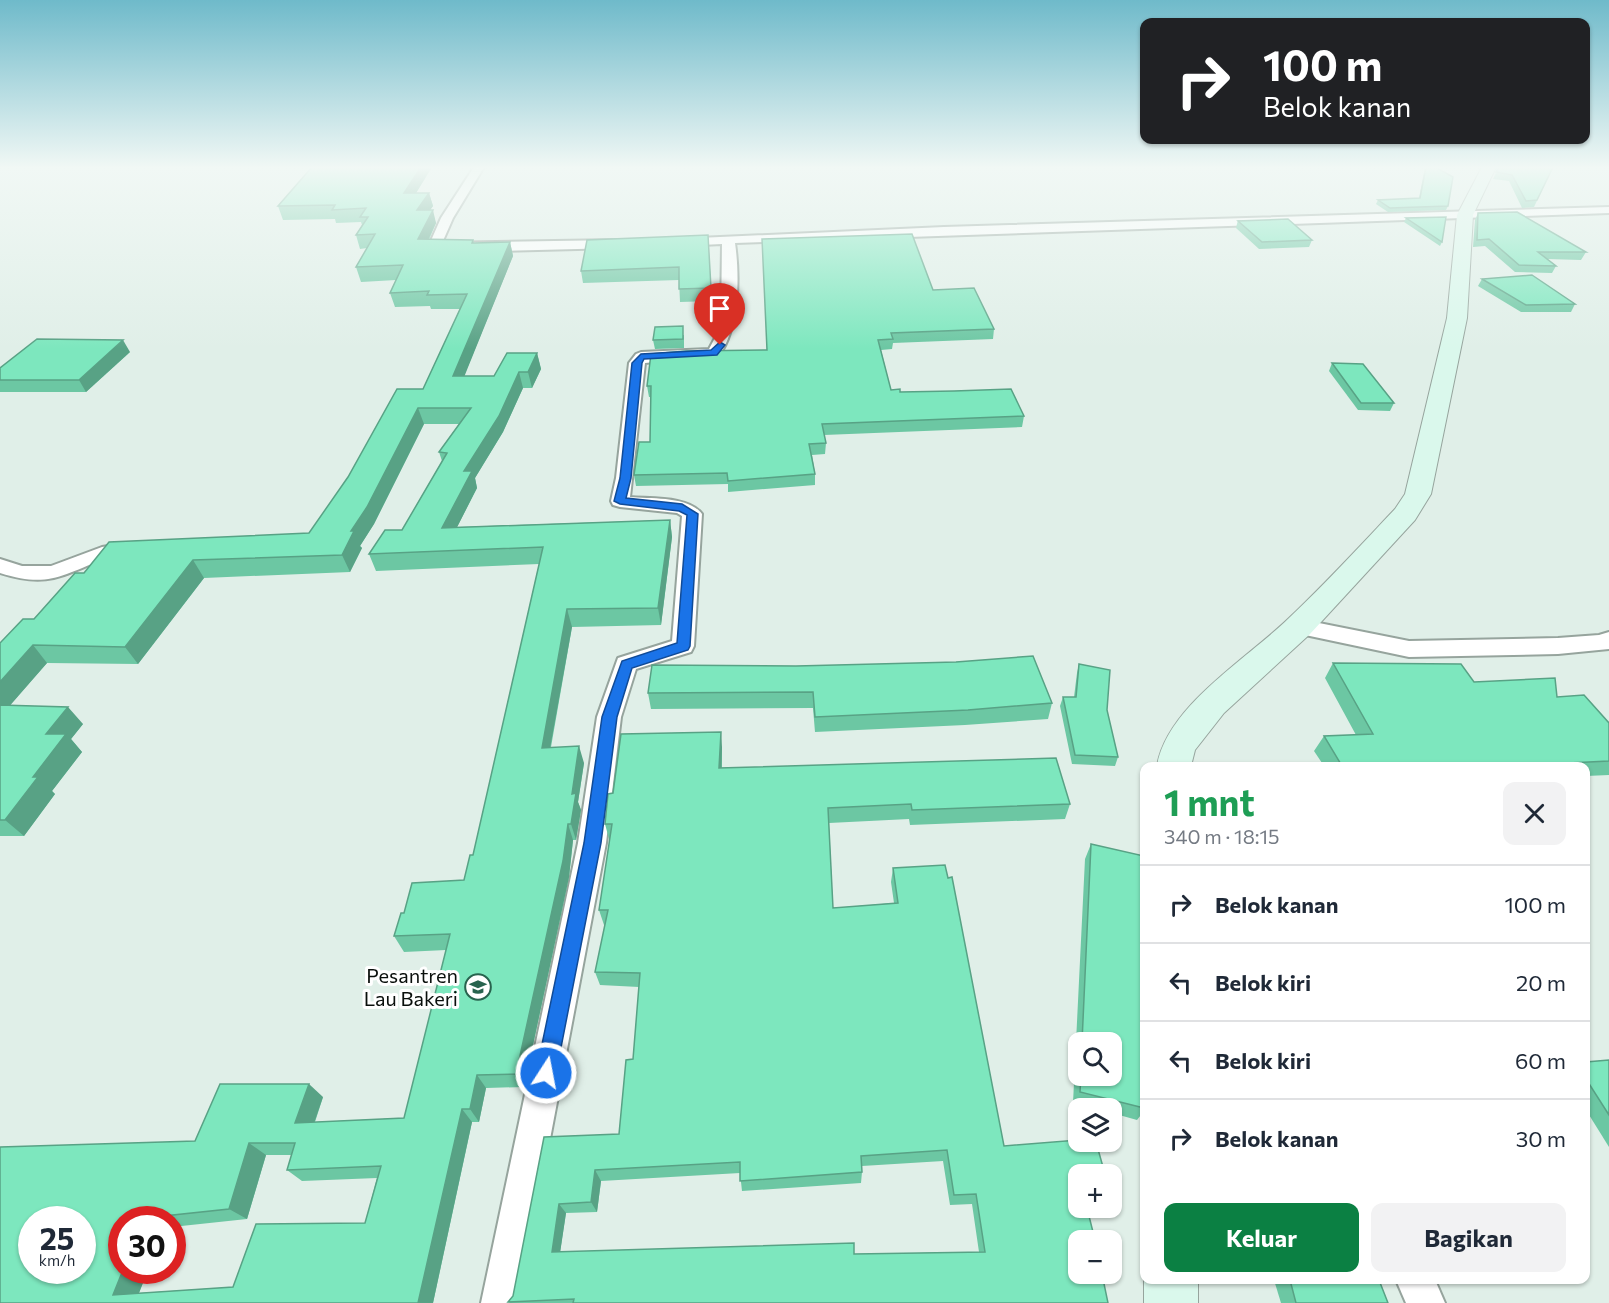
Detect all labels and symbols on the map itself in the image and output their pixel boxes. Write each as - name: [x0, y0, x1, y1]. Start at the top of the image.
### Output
- pin: [694, 283, 745, 345]
- place label: Pesantren Lau Bakeri: [364, 963, 458, 1010]
- school or university icon: Pesantren Lau Bakeri: [463, 972, 493, 1002]
- position arrow: [514, 1041, 578, 1105]
- speed limit sign: 30: [108, 1206, 186, 1284]

